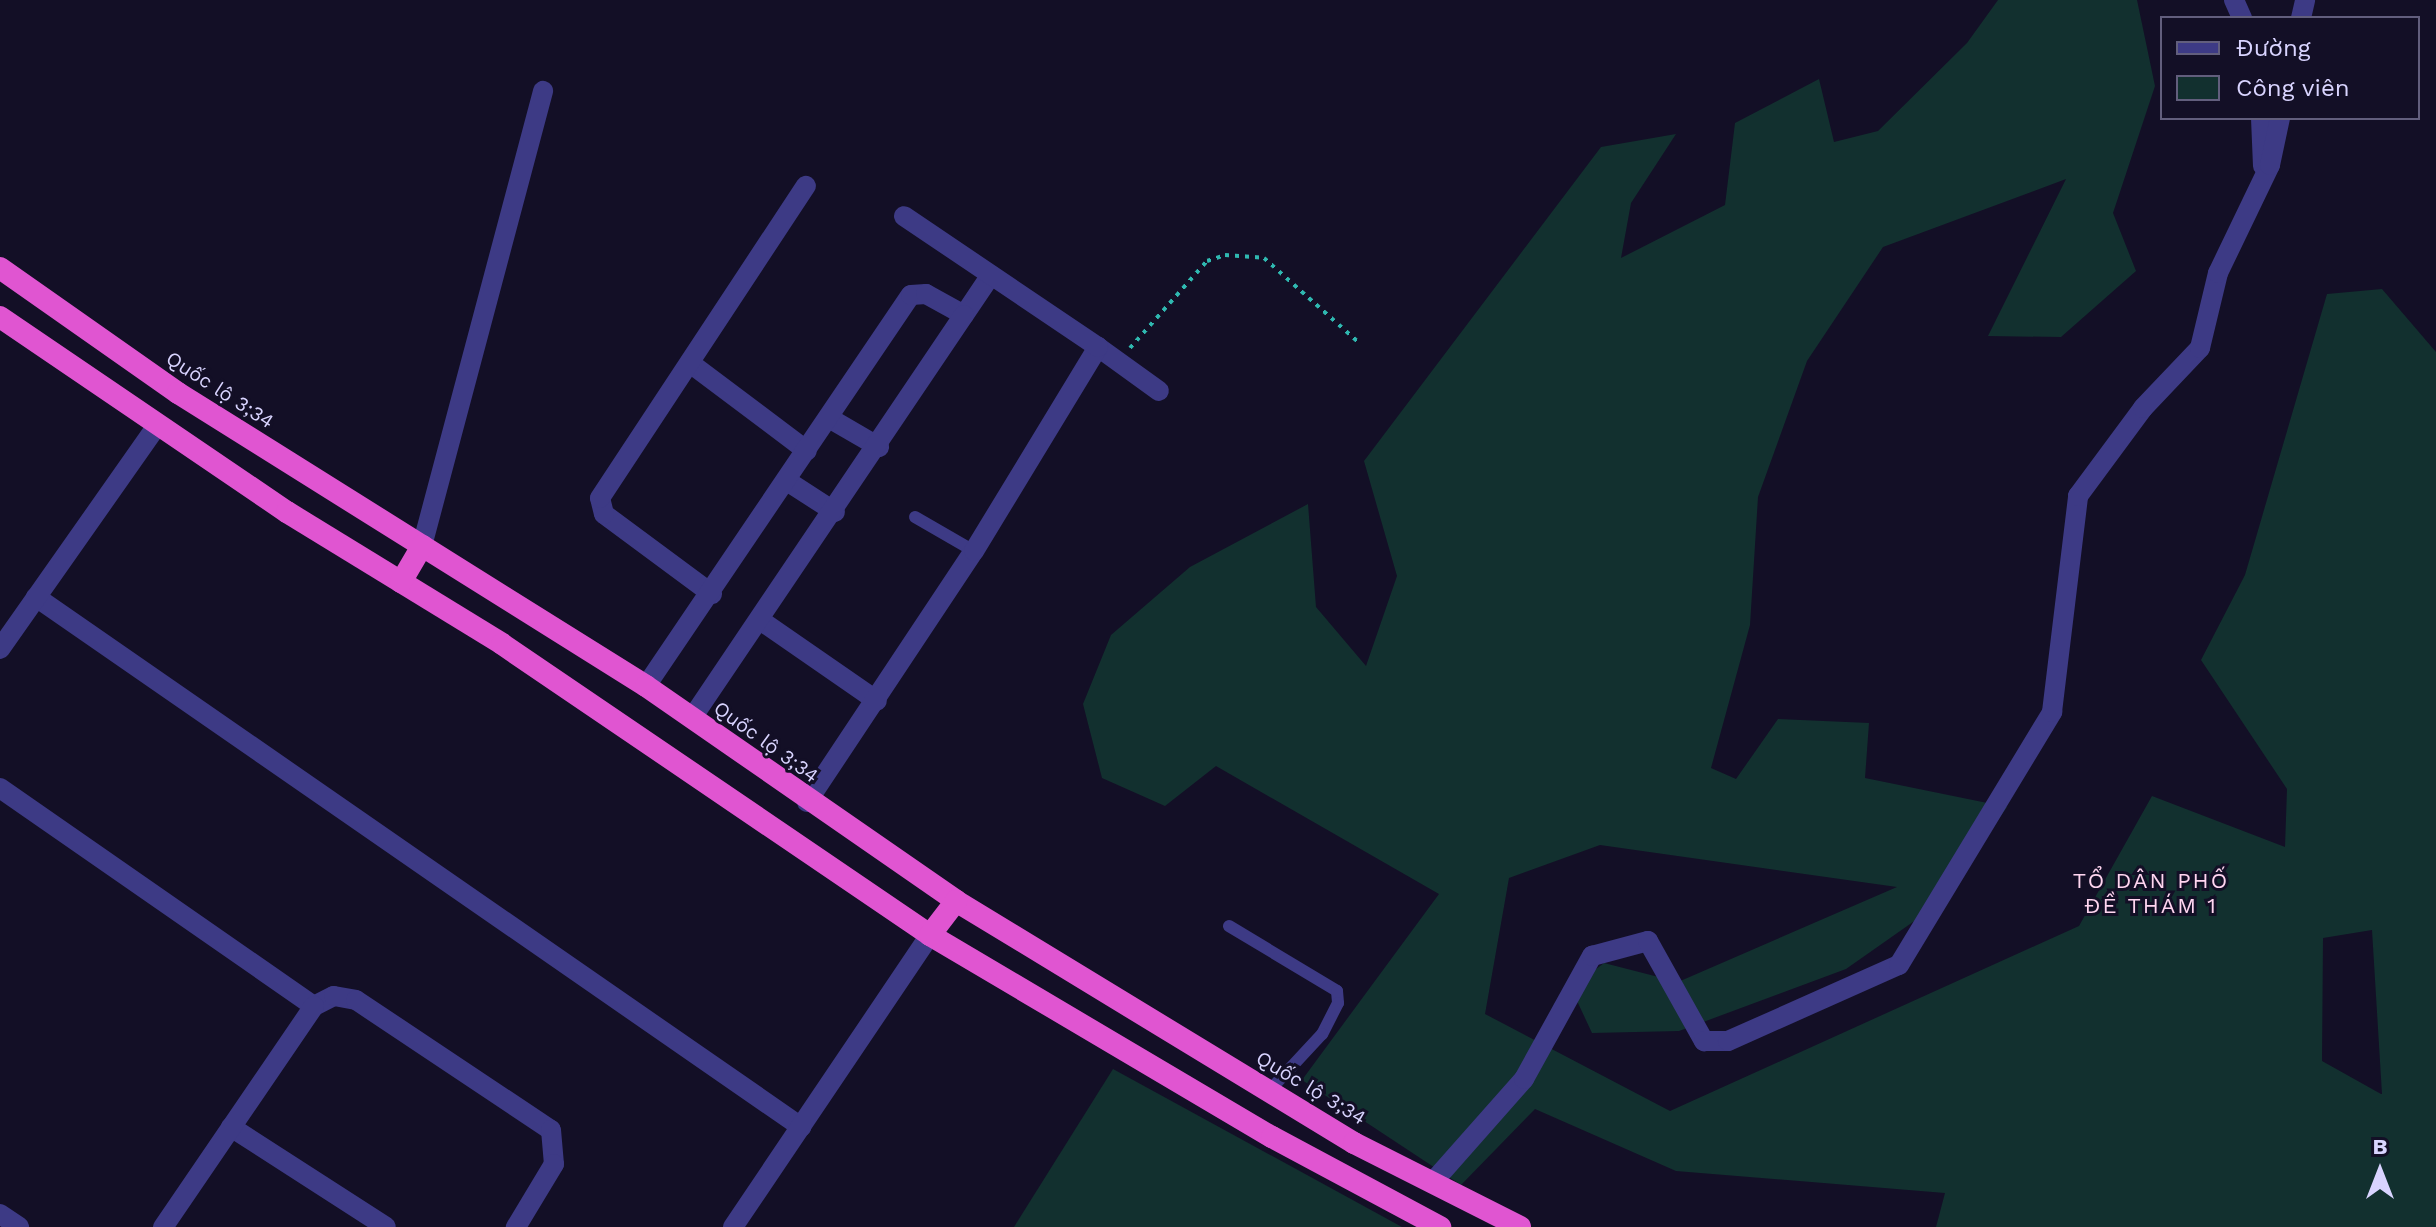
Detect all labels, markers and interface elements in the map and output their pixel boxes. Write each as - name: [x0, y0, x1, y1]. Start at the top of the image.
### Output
- legend: [2160, 16, 2420, 120]
- text: Đường: [2236, 34, 2311, 62]
- text: Công viên: [2236, 74, 2350, 102]
- street label: Quốc lộ 3;34: [162, 346, 278, 434]
- street label: Quốc lộ 3;34: [709, 696, 823, 788]
- district label: TỔ DÂN PHỐ ĐỀ THÁM 1: [2073, 867, 2229, 918]
- street label: Quốc lộ 3;34: [1252, 1046, 1370, 1130]
- north arrow: [2340, 1131, 2420, 1211]
- text: B: [2372, 1134, 2388, 1159]

